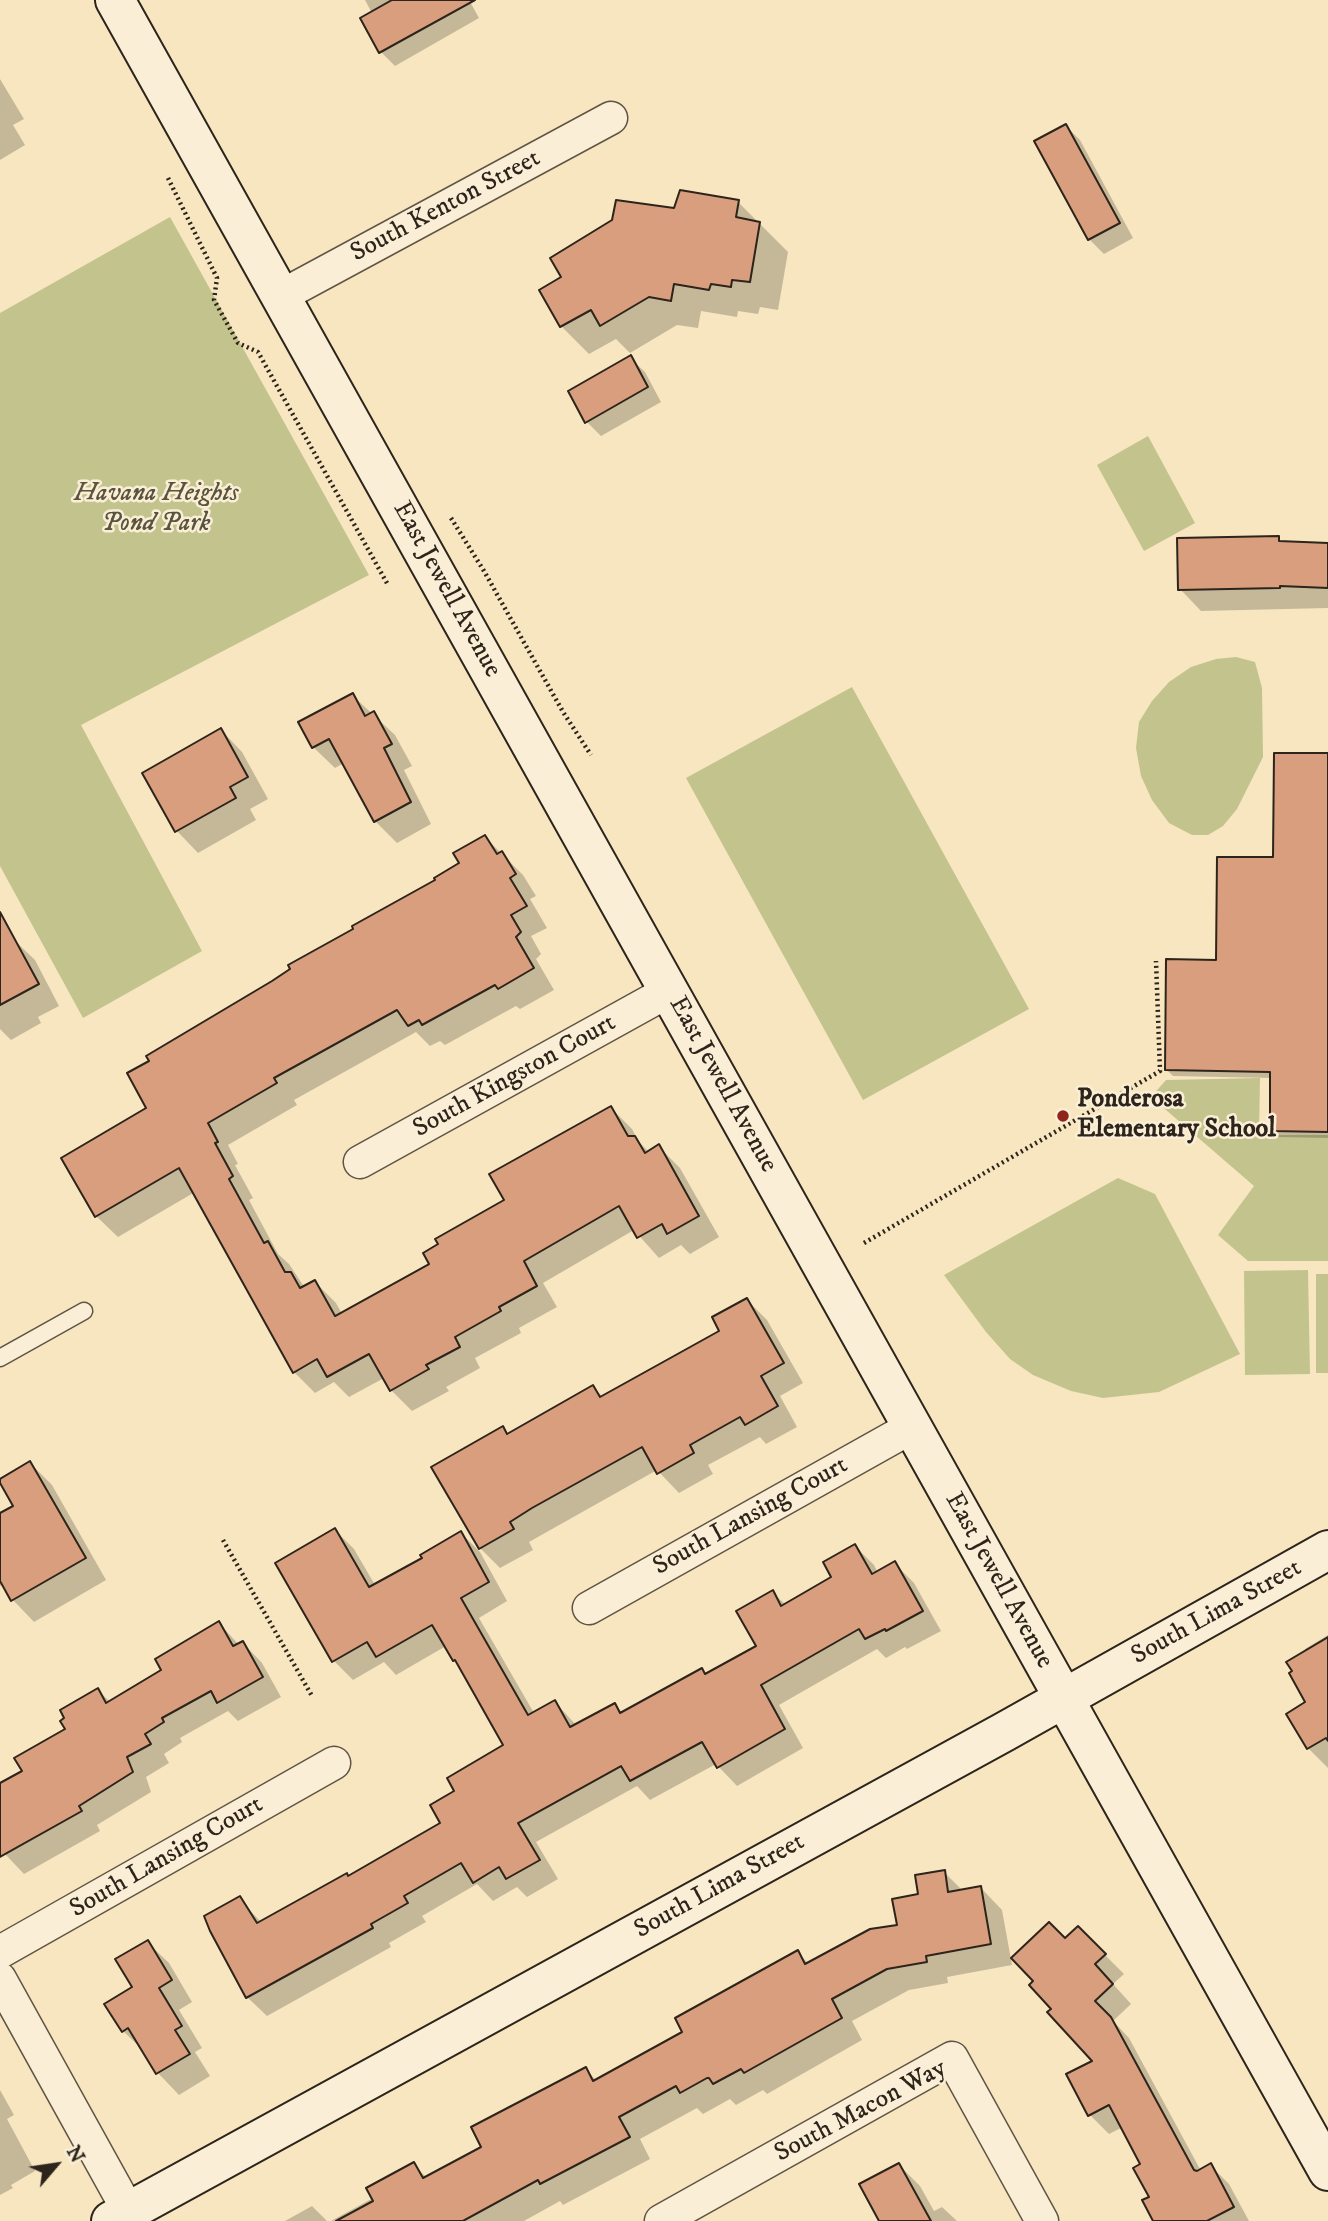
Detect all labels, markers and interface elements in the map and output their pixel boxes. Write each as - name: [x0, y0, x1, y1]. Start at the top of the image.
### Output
- street label: South Kenton Street: [346, 144, 546, 270]
- park label: Havana Heights Pond Park: [74, 479, 238, 540]
- street label: East Jewell Avenue: [385, 497, 507, 683]
- street label: East Jewell Avenue: [661, 992, 783, 1178]
- street label: South Kingston Court: [408, 1008, 622, 1146]
- place label: Ponderosa Elementary School: [1077, 1085, 1276, 1146]
- marker: Ponderosa Elementary School: [1055, 1108, 1071, 1124]
- street label: South Lansing Court: [648, 1451, 854, 1583]
- street label: East Jewell Avenue: [937, 1488, 1059, 1674]
- street label: South Lima Street: [1127, 1553, 1307, 1673]
- street label: South Lansing Court: [65, 1790, 269, 1926]
- street label: South Lima Street: [630, 1827, 810, 1947]
- street label: South Macon Way: [770, 2054, 952, 2170]
- north arrow: [21, 2130, 91, 2200]
- text: N: [61, 2142, 89, 2167]

